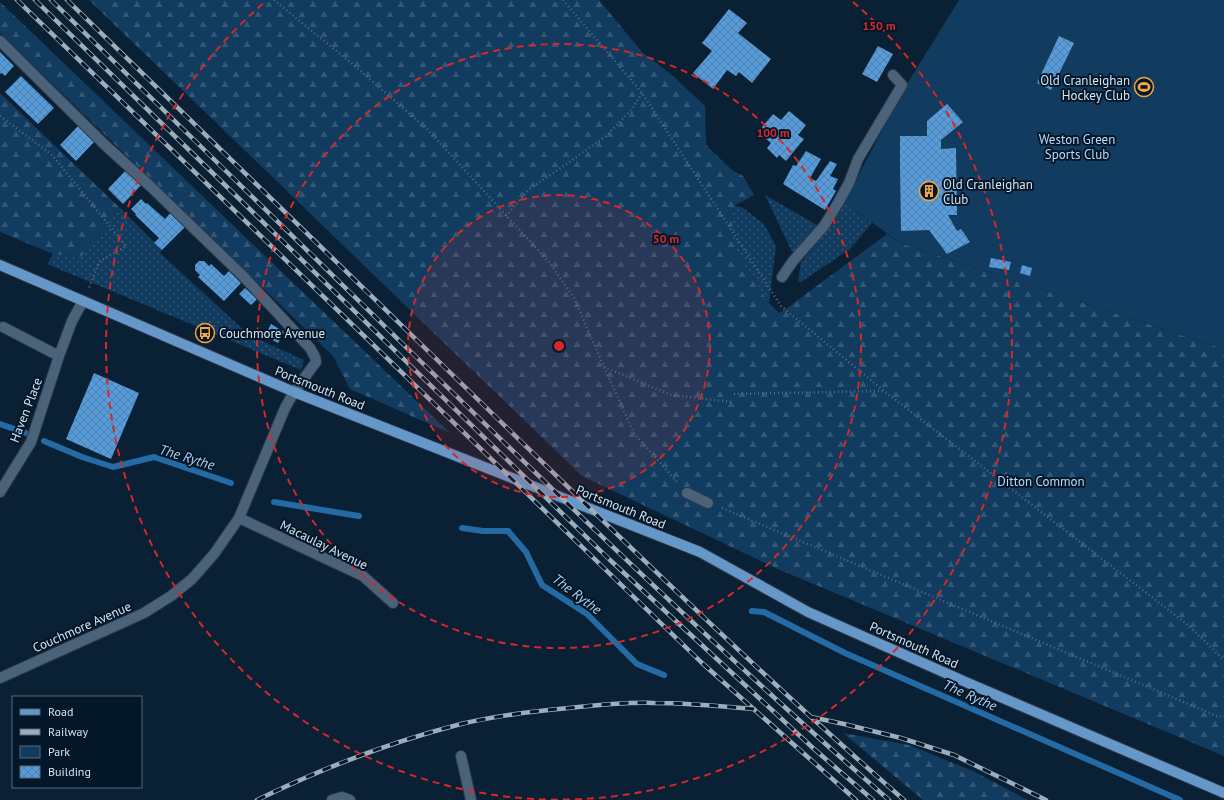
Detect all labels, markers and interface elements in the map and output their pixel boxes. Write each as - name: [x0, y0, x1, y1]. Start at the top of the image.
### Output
- text: 150 m: [862, 18, 896, 33]
- place label: Old Cranleighan Hockey Club: [1040, 72, 1130, 104]
- sports icon: Old Cranleighan Hockey Club: [1133, 76, 1155, 98]
- text: 100 m: [756, 125, 790, 140]
- park label: Weston Green Sports Club: [1039, 131, 1115, 163]
- place label: Old Cranleighan Club: [943, 176, 1033, 208]
- building icon: Old Cranleighan Club: [918, 180, 940, 202]
- text: 50 m: [653, 231, 679, 246]
- bus stop icon: Couchmore Avenue: [194, 322, 216, 344]
- place label: Couchmore Avenue: [219, 325, 325, 342]
- centre of rings: [552, 339, 566, 353]
- street label: Portsmouth Road: [273, 362, 367, 414]
- street label: Haven Place: [6, 375, 46, 445]
- water label: The Rythe: [157, 440, 217, 474]
- park label: Ditton Common: [997, 473, 1085, 490]
- street label: Portsmouth Road: [574, 481, 668, 533]
- street label: Macaulay Avenue: [277, 516, 371, 574]
- water label: The Rythe: [549, 570, 606, 619]
- street label: Couchmore Avenue: [30, 598, 134, 656]
- street label: Portsmouth Road: [867, 618, 961, 672]
- water label: The Rythe: [940, 675, 1000, 715]
- legend: [12, 696, 142, 788]
- text: Road: [48, 704, 73, 719]
- text: Railway: [48, 724, 88, 739]
- text: Park: [48, 744, 70, 759]
- text: Building: [48, 764, 91, 779]

